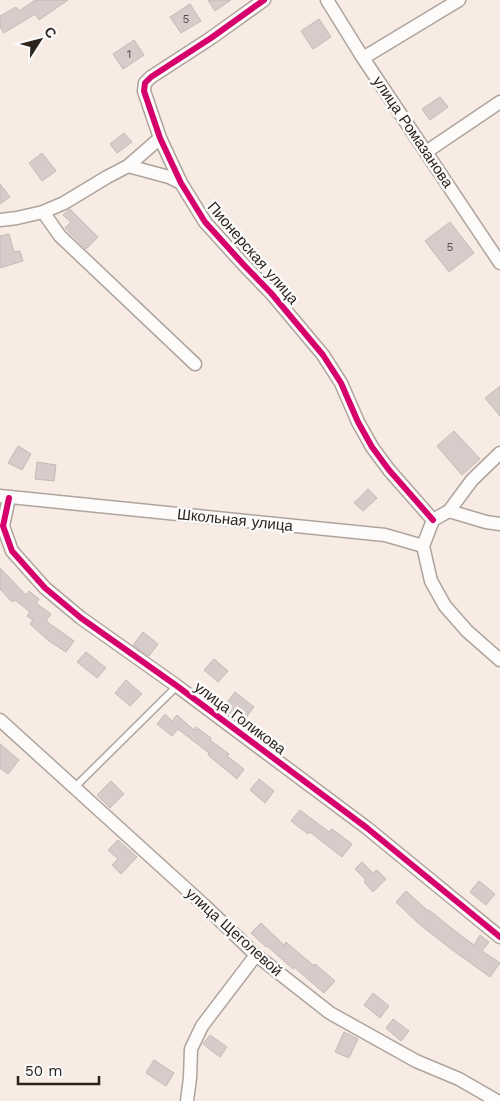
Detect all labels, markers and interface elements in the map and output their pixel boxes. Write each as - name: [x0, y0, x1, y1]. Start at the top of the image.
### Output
- house number: 5: [183, 12, 190, 26]
- north arrow: [15, 15, 65, 65]
- text: С: [41, 24, 60, 41]
- house number: 1: [127, 47, 131, 61]
- street label: улица Ромазанова: [369, 73, 457, 192]
- street label: Пионерская улица: [204, 198, 303, 308]
- house number: 5: [447, 240, 454, 254]
- street label: Школьная улица: [176, 505, 294, 535]
- street label: улица Голикова: [191, 678, 290, 759]
- street label: улица Щеголевой: [182, 884, 286, 980]
- scale bar: [18, 1054, 99, 1086]
- text: 50 m: [25, 1062, 62, 1080]

